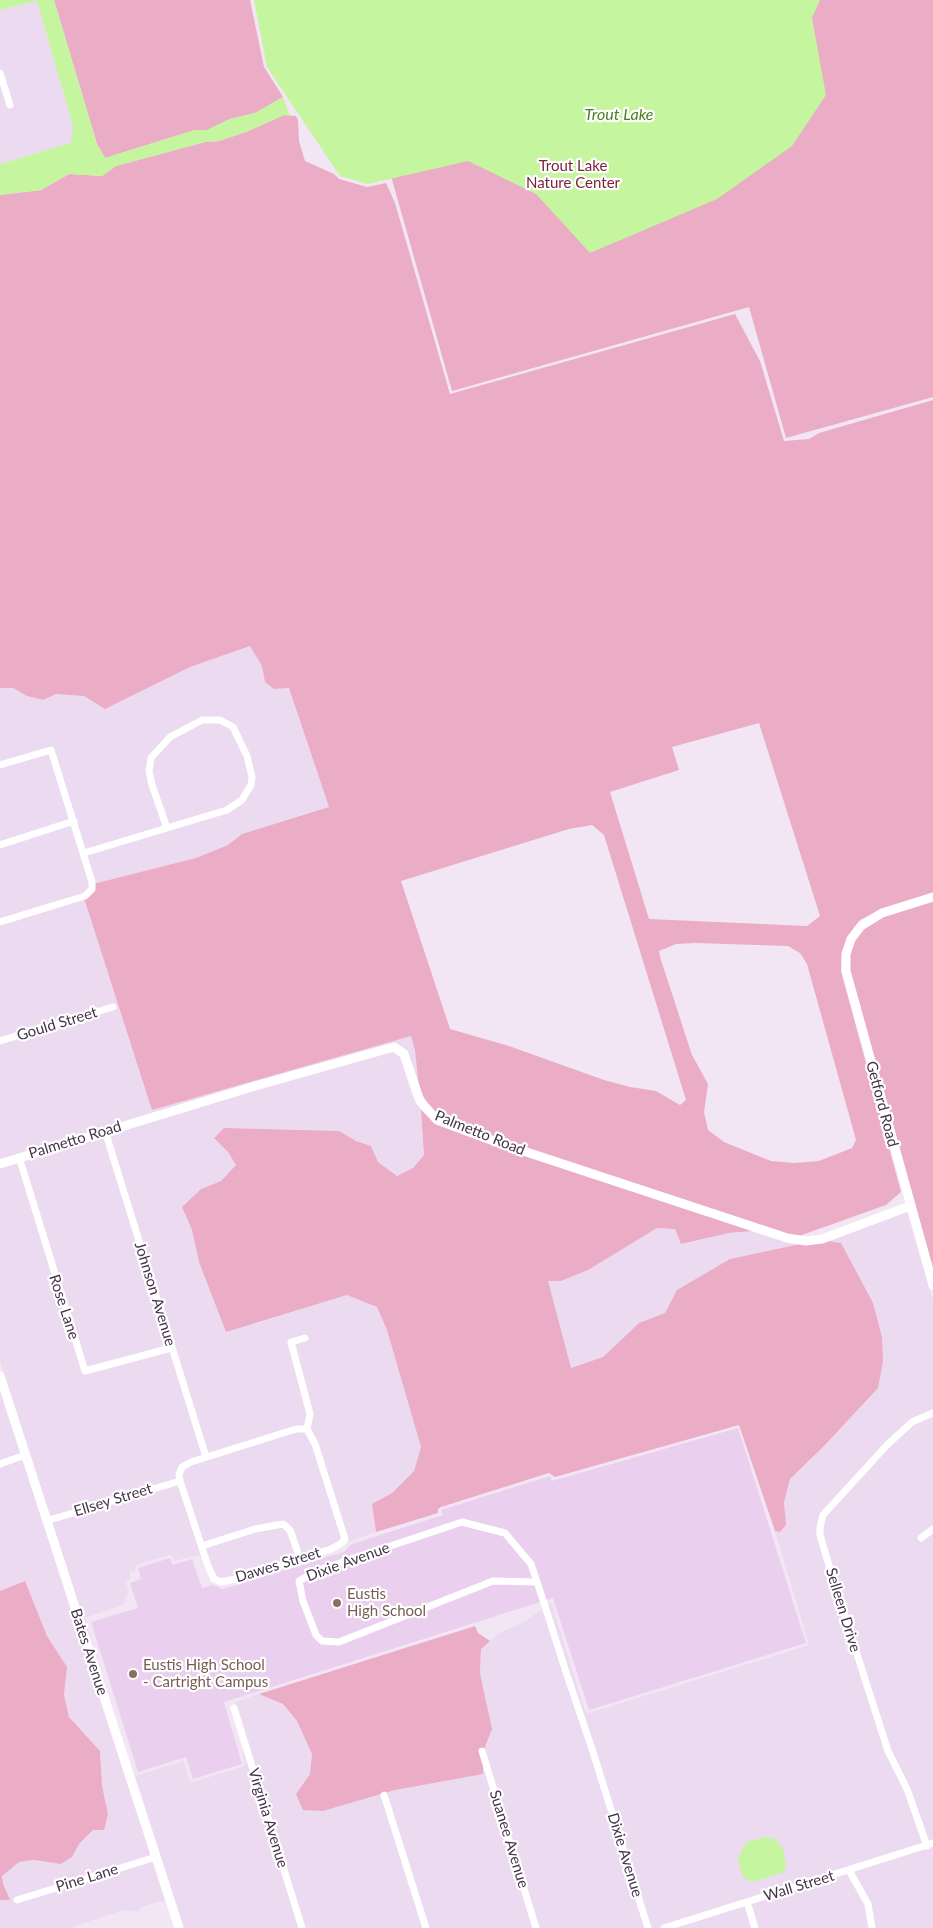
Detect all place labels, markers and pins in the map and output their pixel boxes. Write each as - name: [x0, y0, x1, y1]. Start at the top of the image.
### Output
- place label: Eustis High School: [347, 1585, 426, 1620]
- marker: Eustis High School: [331, 1597, 343, 1609]
- place label: Eustis High School - Cartright Campus: [143, 1656, 268, 1691]
- marker: Eustis High School - Cartright Campus: [127, 1668, 139, 1680]

